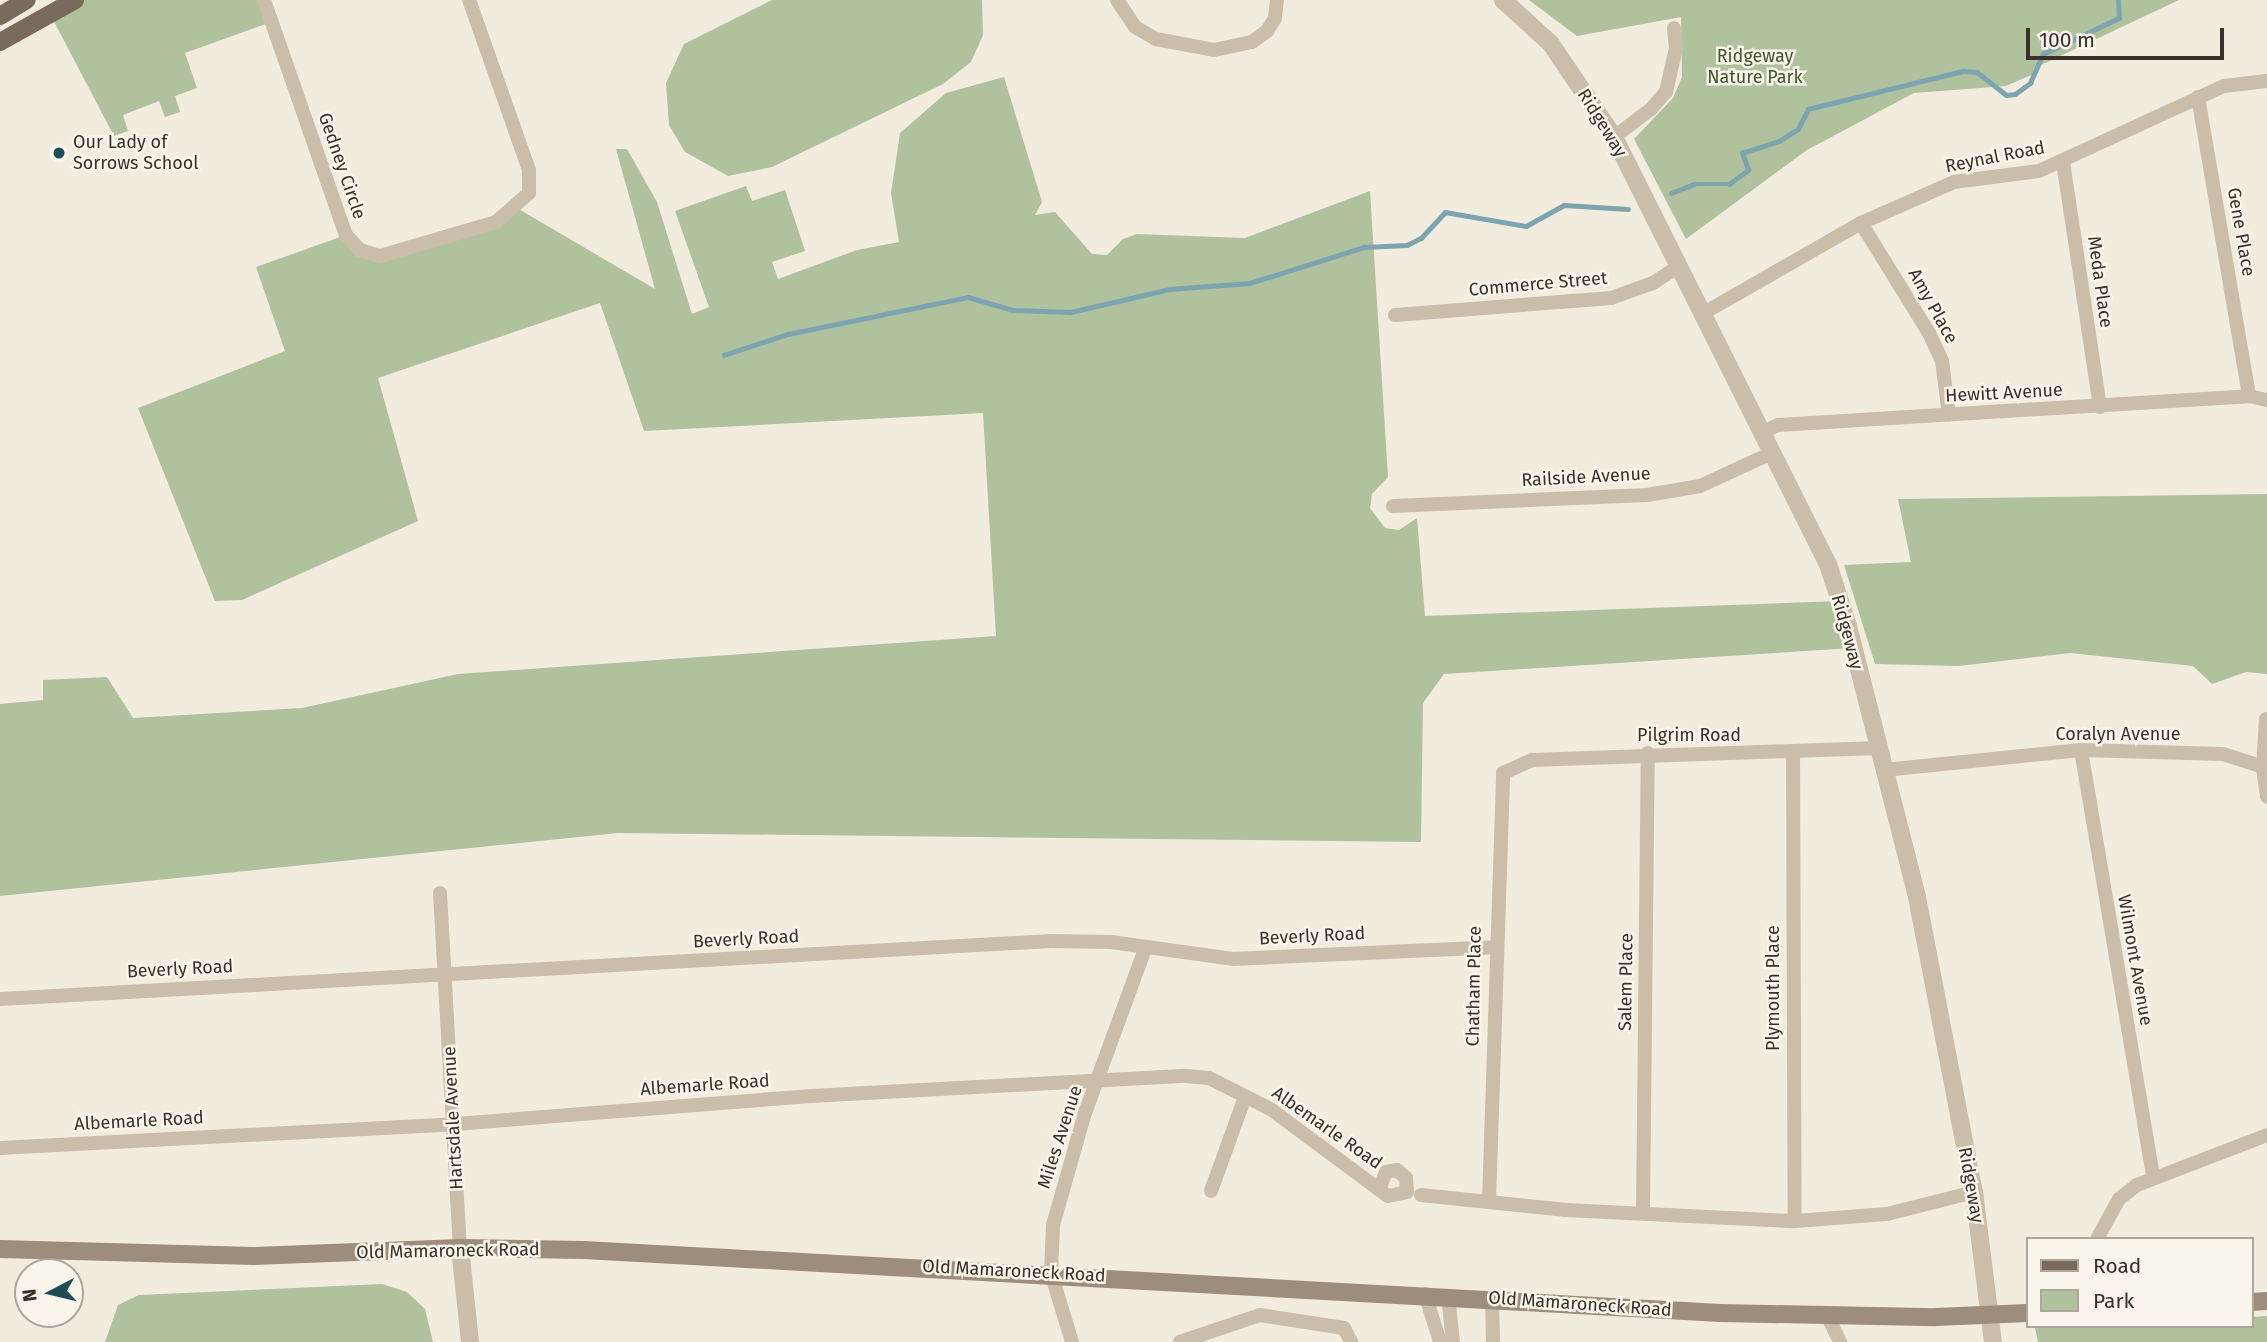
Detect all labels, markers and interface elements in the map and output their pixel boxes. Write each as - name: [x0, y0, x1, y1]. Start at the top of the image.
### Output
- scale bar: [2029, 14, 2227, 58]
- text: 100 m: [2039, 27, 2095, 53]
- park label: Ridgeway Nature Park: [1707, 46, 1803, 88]
- street label: Ridgeway: [1573, 85, 1631, 161]
- street label: Gedney Circle: [314, 110, 370, 222]
- place label: Our Lady of Sorrows School: [73, 132, 199, 174]
- street label: Reynal Road: [1943, 137, 2047, 177]
- marker: Our Lady of Sorrows School: [51, 145, 67, 161]
- street label: Gene Place: [2223, 186, 2259, 278]
- street label: Meda Place: [2083, 235, 2117, 329]
- street label: Amy Place: [1904, 265, 1962, 347]
- street label: Commerce Street: [1468, 267, 1608, 301]
- street label: Hewitt Avenue: [1945, 379, 2063, 407]
- street label: Railside Avenue: [1521, 463, 1651, 491]
- street label: Ridgeway: [1827, 592, 1867, 672]
- street label: Coralyn Avenue: [2055, 723, 2181, 745]
- street label: Pilgrim Road: [1637, 724, 1741, 746]
- street label: Wilmont Avenue: [2113, 893, 2157, 1027]
- street label: Beverly Road: [1258, 922, 1366, 950]
- street label: Beverly Road: [692, 925, 800, 953]
- street label: Plymouth Place: [1762, 925, 1784, 1051]
- street label: Chatham Place: [1462, 926, 1486, 1046]
- street label: Salem Place: [1614, 933, 1638, 1031]
- street label: Beverly Road: [126, 955, 234, 983]
- street label: Hartsdale Avenue: [438, 1046, 468, 1190]
- street label: Albemarle Road: [640, 1070, 770, 1100]
- street label: Albemarle Road: [1268, 1082, 1386, 1174]
- street label: Miles Avenue: [1033, 1083, 1087, 1191]
- street label: Albemarle Road: [74, 1107, 204, 1135]
- street label: Ridgeway: [1954, 1145, 1988, 1225]
- legend: [2025, 1237, 2253, 1328]
- street label: Old Mamaroneck Road: [356, 1239, 540, 1263]
- text: Road: [2093, 1253, 2141, 1279]
- street label: Old Mamaroneck Road: [922, 1255, 1106, 1287]
- north arrow: [14, 1258, 84, 1328]
- street label: Old Mamaroneck Road: [1488, 1287, 1672, 1321]
- text: N: [17, 1288, 42, 1303]
- text: Park: [2093, 1288, 2134, 1314]

